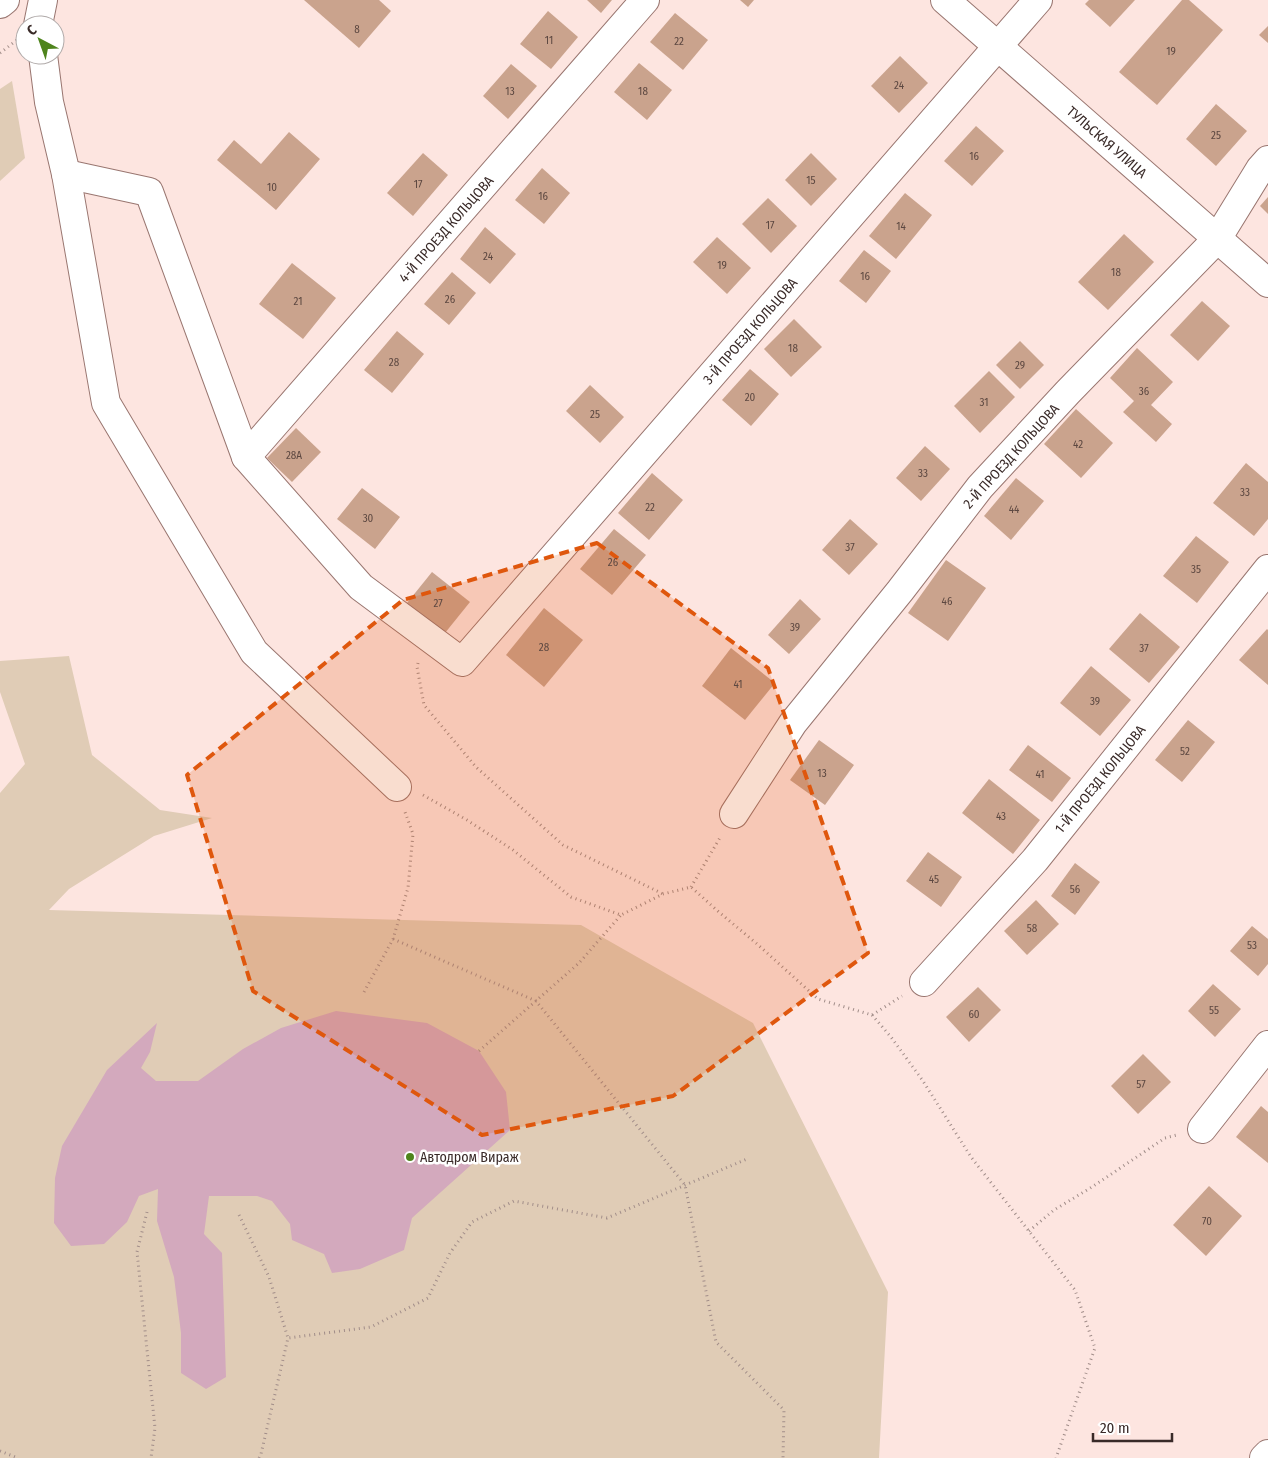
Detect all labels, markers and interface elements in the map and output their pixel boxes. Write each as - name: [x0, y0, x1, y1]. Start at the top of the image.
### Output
- north arrow: [15, 15, 65, 65]
- text: С: [23, 21, 41, 39]
- house number: 8: [354, 23, 360, 36]
- house number: 11: [545, 34, 553, 47]
- house number: 22: [674, 35, 684, 48]
- house number: 19: [1166, 45, 1176, 58]
- house number: 24: [894, 79, 905, 92]
- house number: 13: [505, 85, 515, 98]
- house number: 18: [638, 85, 648, 98]
- street label: ТУЛЬСКАЯ УЛИЦА: [1063, 103, 1151, 182]
- house number: 25: [1211, 129, 1221, 142]
- house number: 16: [969, 150, 979, 163]
- street label: 4-Й ПРОЕЗД КОЛЬЦОВА: [395, 172, 498, 286]
- house number: 15: [806, 174, 816, 187]
- house number: 17: [414, 178, 423, 191]
- house number: 10: [267, 181, 277, 194]
- house number: 16: [538, 190, 548, 203]
- house number: 17: [766, 219, 775, 232]
- house number: 14: [896, 220, 906, 233]
- house number: 24: [483, 250, 494, 263]
- house number: 19: [717, 259, 727, 272]
- house number: 18: [1111, 266, 1121, 279]
- house number: 16: [860, 270, 870, 283]
- street label: 3-Й ПРОЕЗД КОЛЬЦОВА: [700, 274, 802, 388]
- house number: 26: [445, 293, 456, 306]
- house number: 21: [294, 295, 302, 308]
- house number: 18: [788, 342, 798, 355]
- house number: 28: [389, 356, 400, 369]
- house number: 29: [1015, 359, 1025, 372]
- house number: 36: [1139, 385, 1150, 398]
- house number: 20: [745, 391, 756, 404]
- house number: 31: [980, 396, 989, 409]
- street label: 2-Й ПРОЕЗД КОЛЬЦОВА: [960, 400, 1063, 512]
- house number: 25: [590, 408, 600, 421]
- house number: 42: [1073, 438, 1083, 451]
- house number: 28А: [286, 449, 302, 462]
- house number: 33: [918, 467, 928, 480]
- house number: 33: [1240, 486, 1250, 499]
- house number: 22: [645, 501, 655, 514]
- house number: 44: [1009, 503, 1020, 516]
- house number: 30: [363, 512, 374, 525]
- house number: 37: [845, 541, 855, 554]
- house number: 26: [608, 556, 619, 569]
- house number: 35: [1191, 563, 1201, 576]
- house number: 46: [942, 595, 953, 608]
- house number: 27: [433, 597, 443, 610]
- house number: 39: [790, 621, 800, 634]
- house number: 28: [539, 641, 550, 654]
- house number: 37: [1139, 642, 1149, 655]
- house number: 41: [733, 678, 743, 691]
- house number: 39: [1090, 695, 1100, 708]
- street label: 1-Й ПРОЕЗД КОЛЬЦОВА: [1052, 721, 1150, 837]
- house number: 52: [1180, 745, 1190, 758]
- house number: 13: [817, 767, 827, 780]
- house number: 41: [1035, 768, 1045, 781]
- house number: 43: [996, 810, 1006, 823]
- house number: 45: [929, 873, 939, 886]
- house number: 56: [1070, 883, 1081, 896]
- house number: 58: [1027, 922, 1038, 935]
- house number: 53: [1247, 939, 1257, 952]
- house number: 55: [1209, 1004, 1219, 1017]
- house number: 60: [968, 1008, 980, 1021]
- house number: 57: [1136, 1078, 1146, 1091]
- place label: Автодром Вираж: [420, 1149, 519, 1166]
- marker: Автодром Вираж: [404, 1151, 416, 1163]
- house number: 70: [1202, 1215, 1212, 1228]
- scale bar: [1093, 1410, 1172, 1442]
- text: 20 m: [1100, 1419, 1130, 1437]

